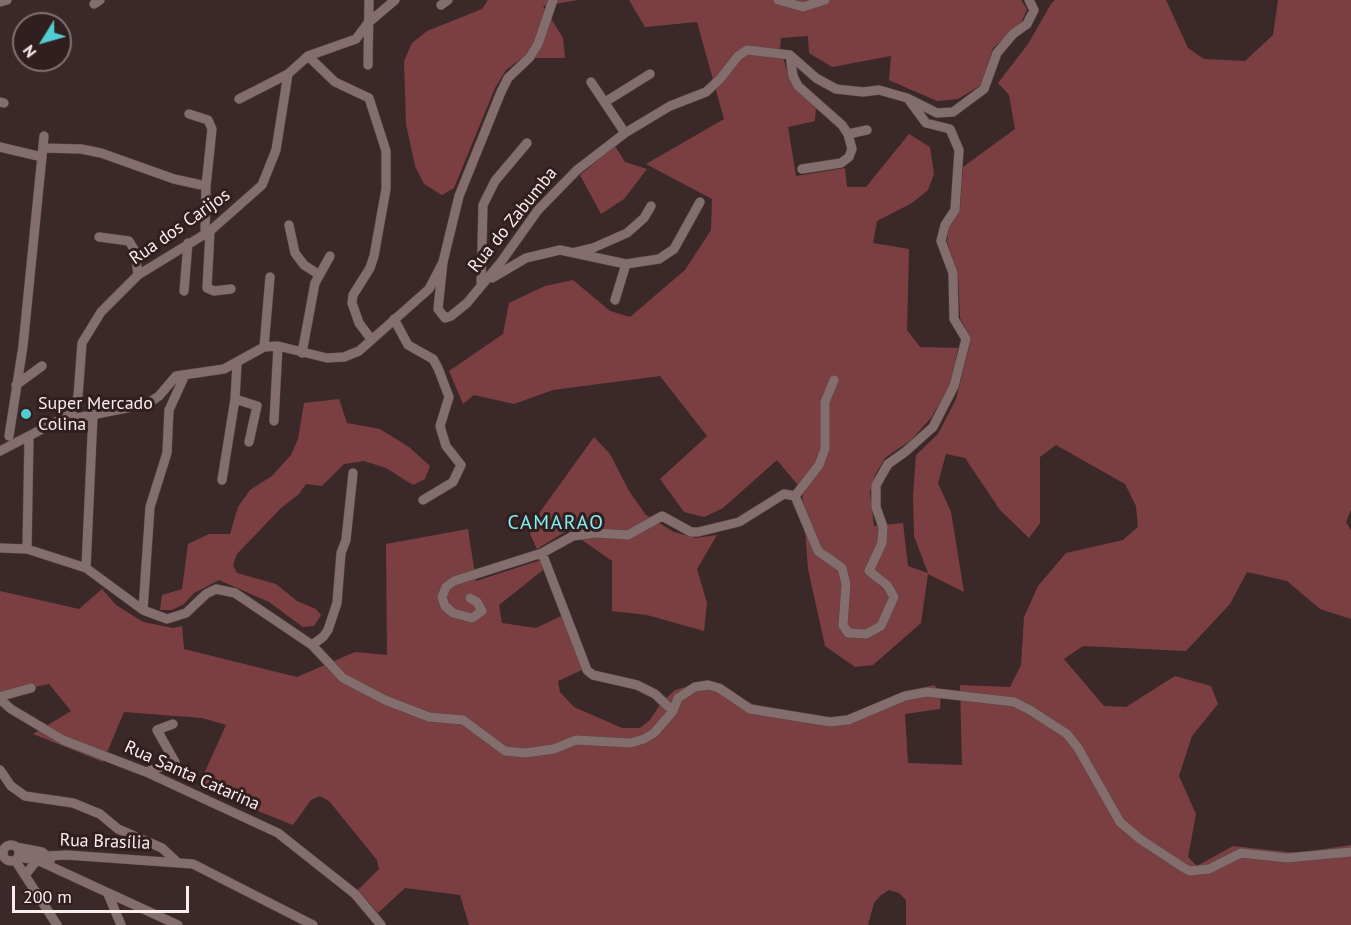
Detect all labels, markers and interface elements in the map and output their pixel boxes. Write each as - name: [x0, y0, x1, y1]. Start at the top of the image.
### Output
- north arrow: [12, 12, 72, 72]
- text: N: [18, 41, 40, 62]
- street label: Rua do Zabumba: [464, 163, 562, 277]
- street label: Rua dos Carijos: [126, 184, 234, 270]
- place label: Super Mercado Colina: [38, 393, 153, 436]
- marker: Super Mercado Colina: [19, 407, 33, 421]
- district label: CAMARAO: [508, 511, 604, 535]
- street label: Rua Santa Catarina: [121, 736, 263, 816]
- street label: Rua Brasília: [59, 830, 151, 854]
- scale bar: [15, 874, 192, 912]
- text: 200 m: [23, 885, 72, 908]

